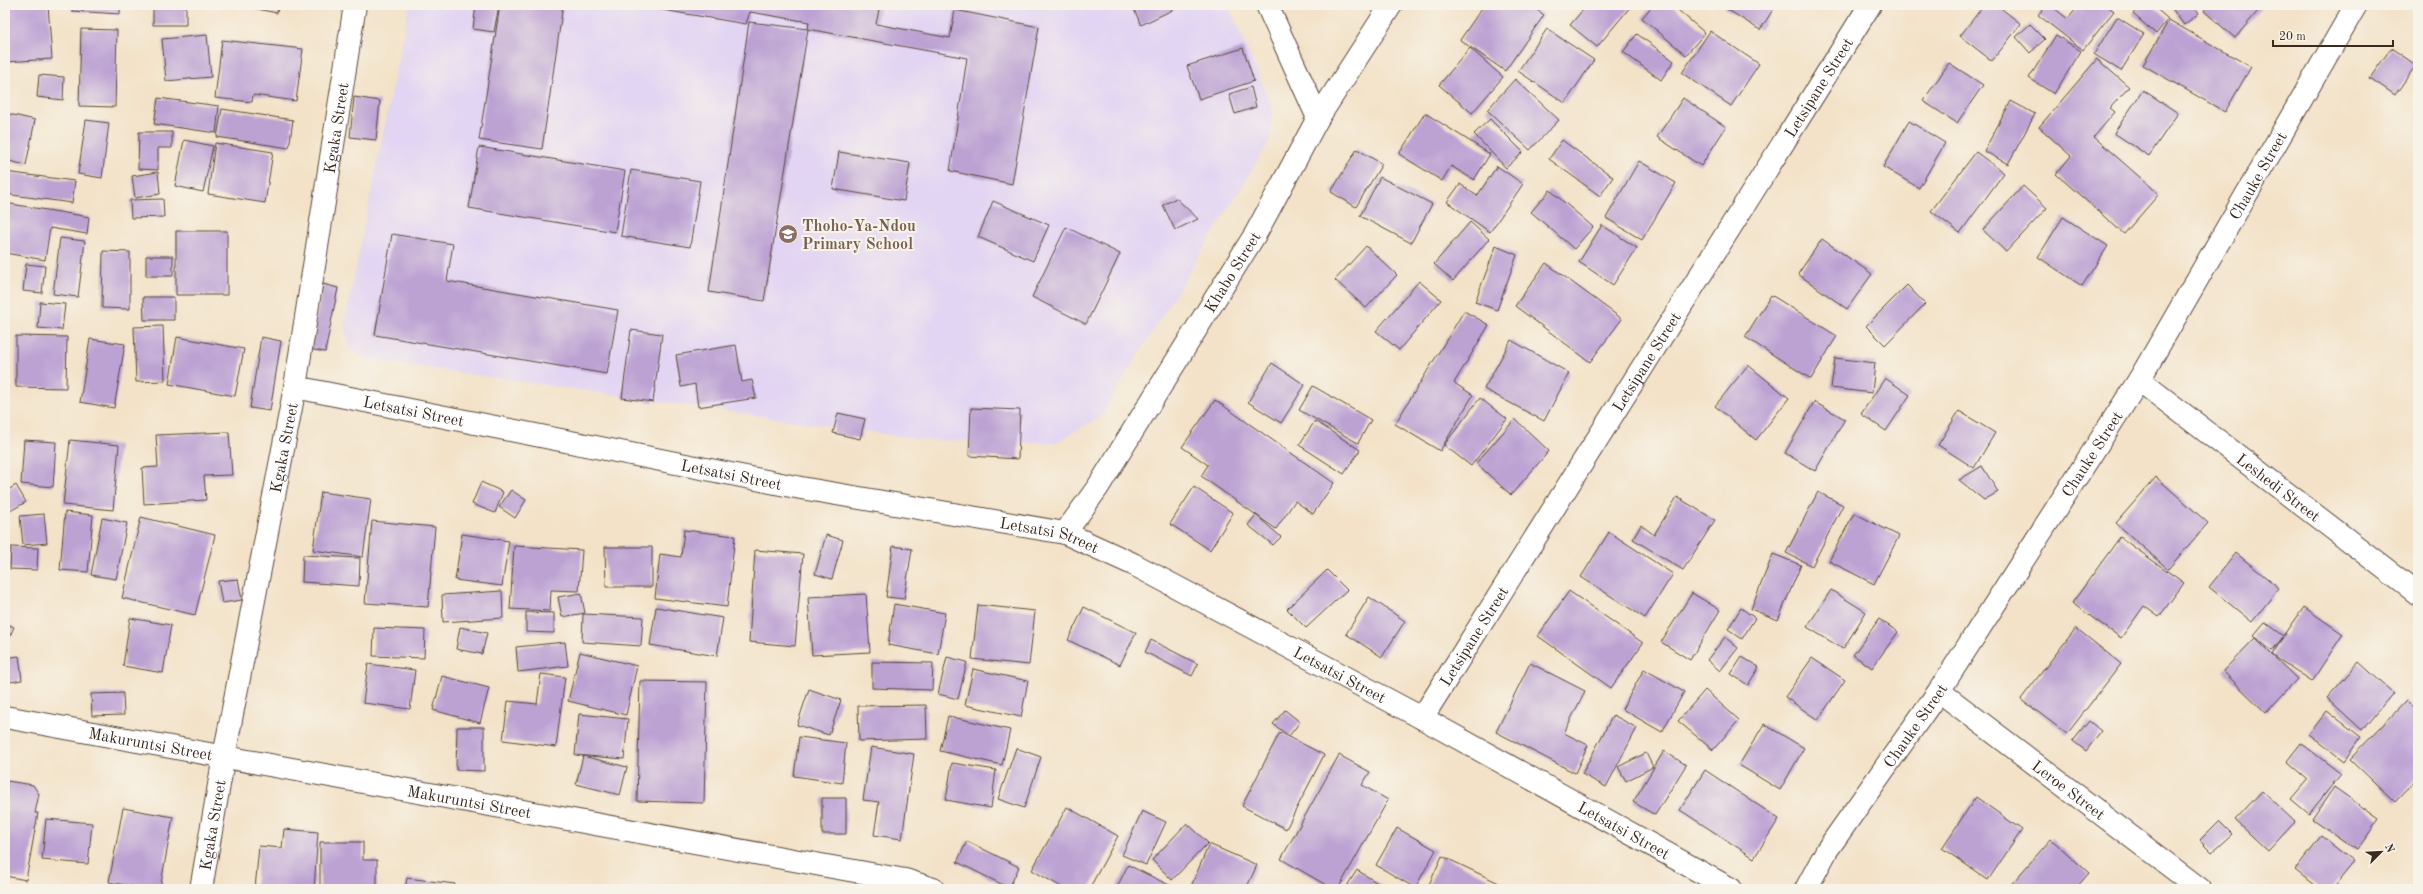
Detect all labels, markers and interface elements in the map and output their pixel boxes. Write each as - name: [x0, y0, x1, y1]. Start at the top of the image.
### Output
- scale bar: [2273, 22, 2393, 48]
- text: 20 m: [2279, 31, 2306, 43]
- street label: Letsipane Street: [1783, 35, 1857, 141]
- street label: Kgaka Street: [323, 81, 353, 175]
- street label: Chauke Street: [2228, 129, 2291, 223]
- place label: Thoho-Ya-Ndou Primary School: [802, 219, 916, 253]
- school or university icon: Thoho-Ya-Ndou Primary School: [777, 223, 799, 245]
- street label: Khabo Street: [1202, 229, 1265, 316]
- street label: Letsipane Street: [1611, 310, 1685, 415]
- street label: Letsatsi Street: [361, 395, 465, 431]
- street label: Kgaka Street: [269, 401, 302, 495]
- street label: Chauke Street: [2060, 409, 2127, 500]
- street label: Leshedi Street: [2233, 452, 2323, 526]
- street label: Letsatsi Street: [679, 458, 783, 494]
- street label: Letsatsi Street: [998, 516, 1101, 557]
- street label: Letsipane Street: [1438, 584, 1513, 690]
- street label: Letsatsi Street: [1290, 645, 1388, 707]
- street label: Chauke Street: [1882, 681, 1952, 771]
- street label: Makuruntsi Street: [87, 726, 214, 765]
- street label: Leroe Street: [2028, 758, 2107, 824]
- street label: Kgaka Street: [198, 778, 230, 872]
- street label: Makuruntsi Street: [406, 784, 533, 822]
- street label: Letsatsi Street: [1574, 800, 1672, 864]
- north arrow: [2361, 832, 2401, 872]
- text: N: [2382, 842, 2396, 855]

